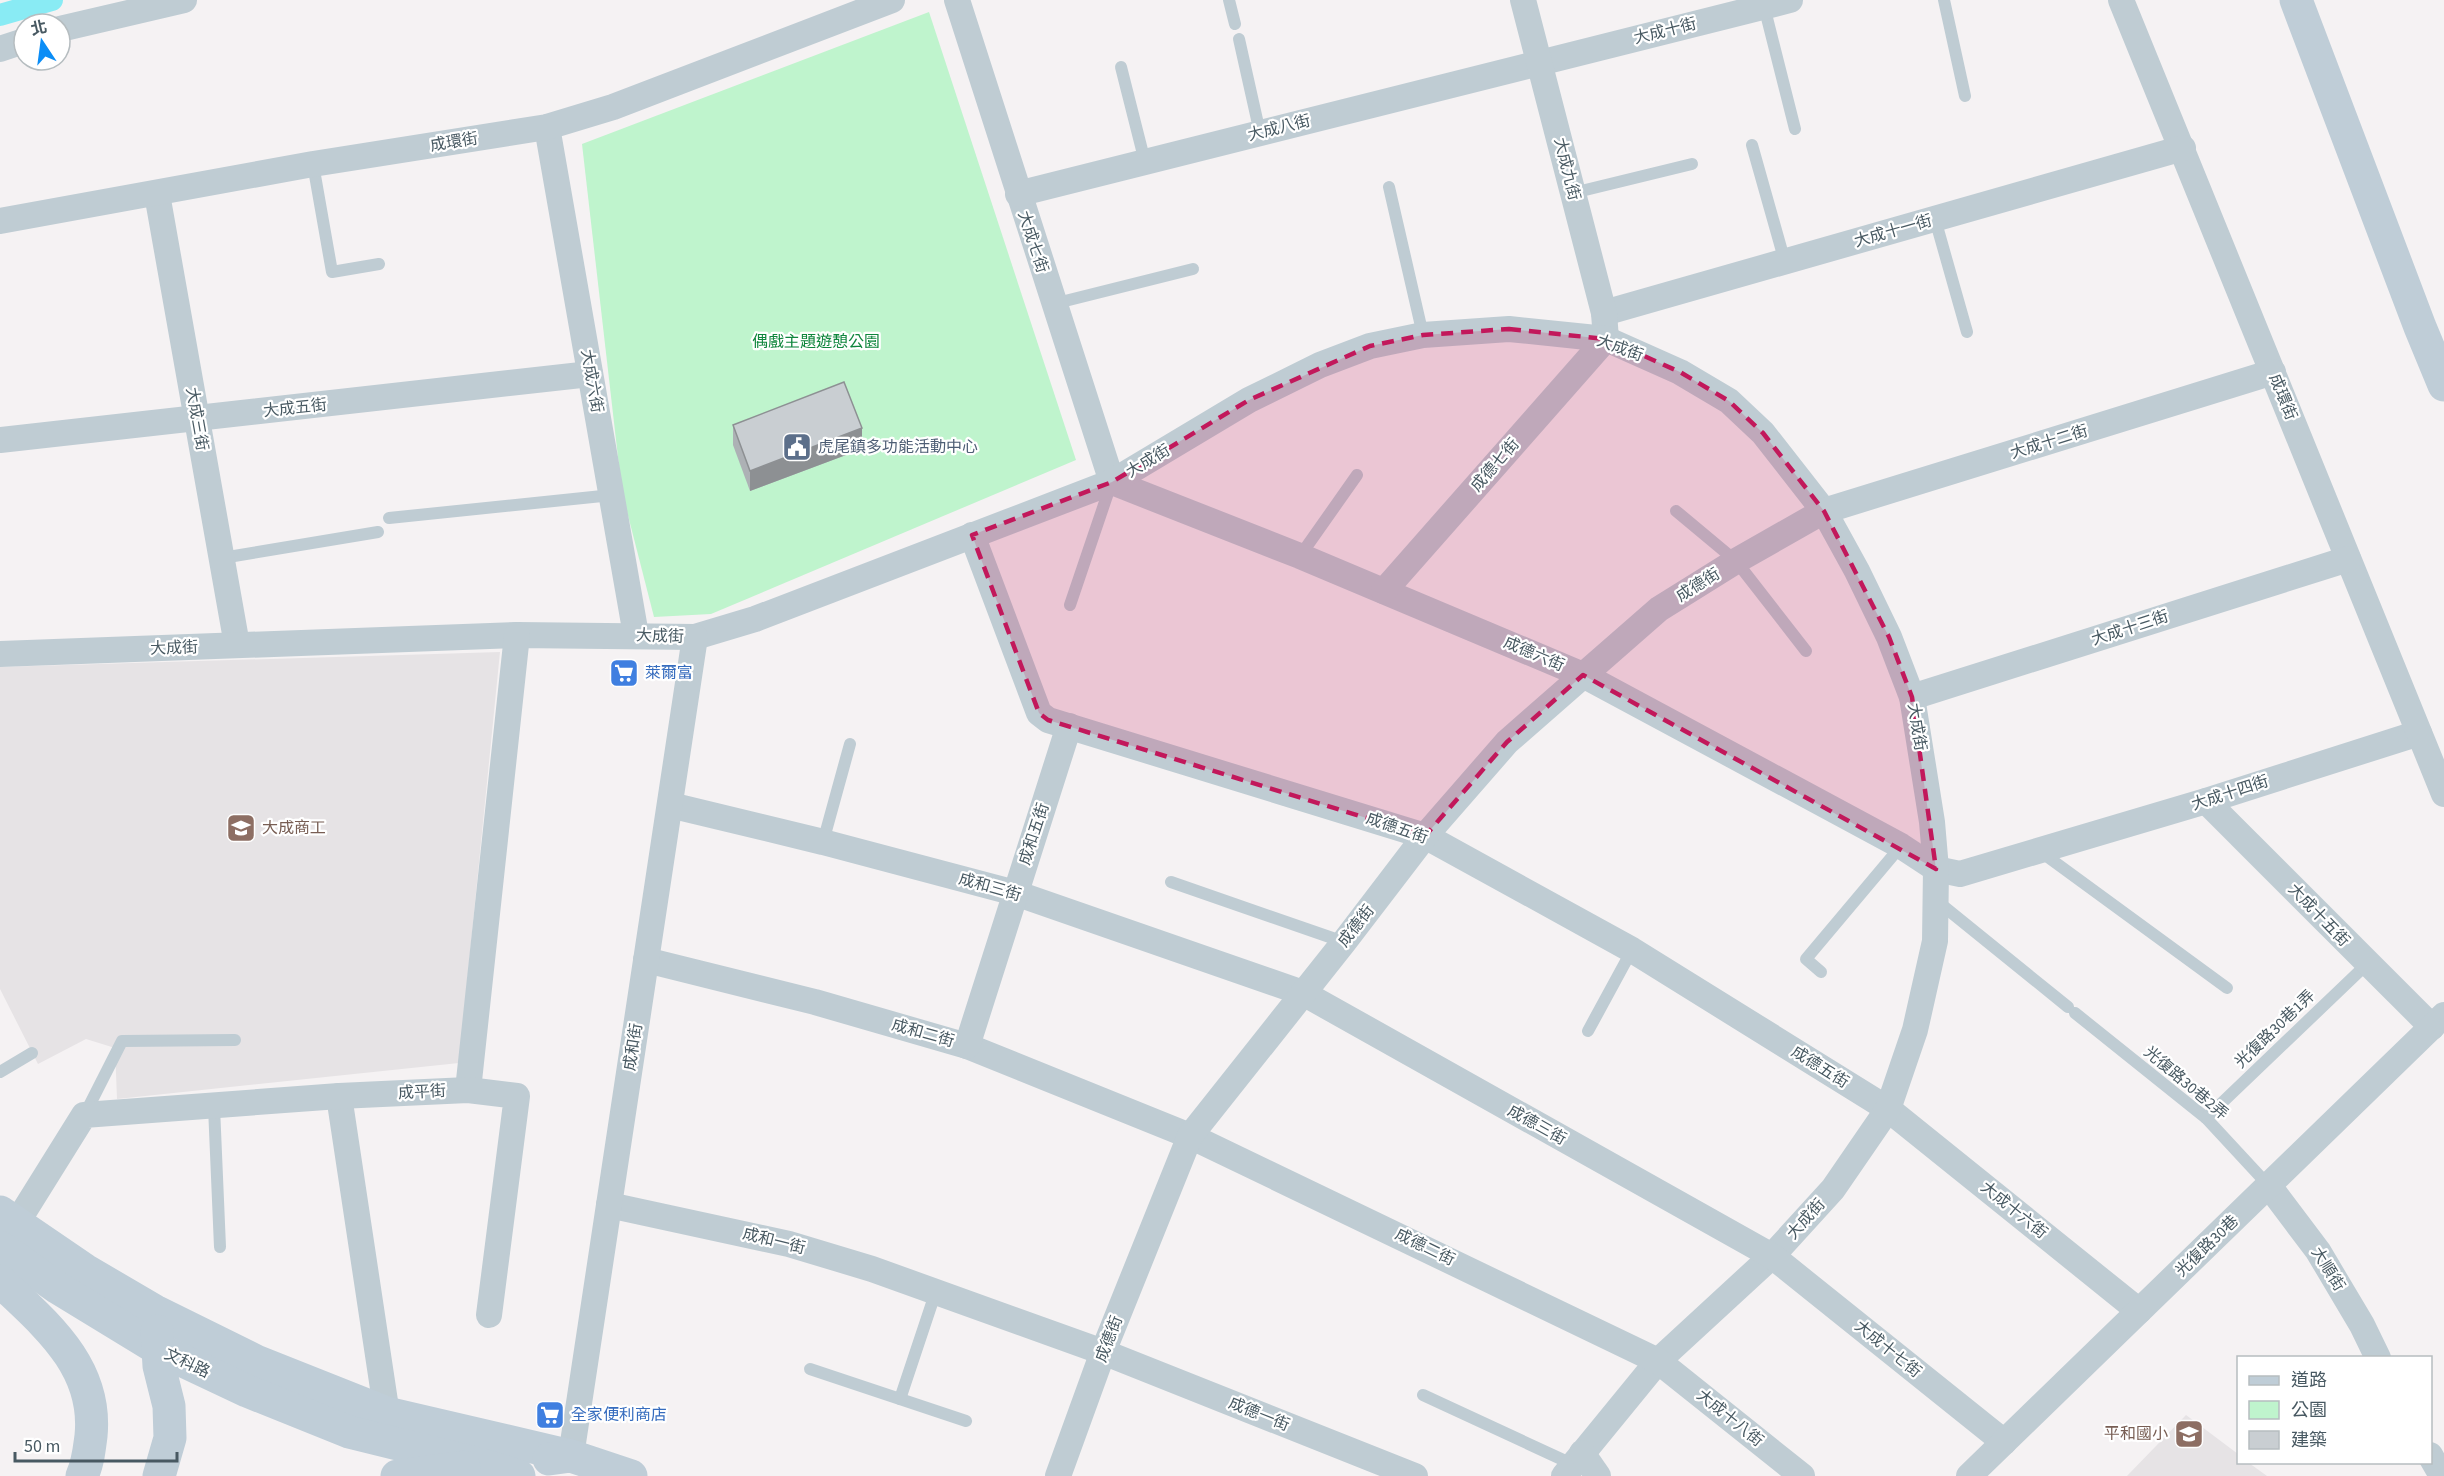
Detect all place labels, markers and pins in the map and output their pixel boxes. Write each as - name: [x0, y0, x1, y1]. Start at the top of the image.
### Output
- public building icon: 虎尾鎮多功能活動中心: [781, 431, 813, 463]
- place label: 虎尾鎮多功能活動中心: [818, 436, 978, 458]
- supermarket icon: 萊爾富: [608, 657, 640, 689]
- place label: 萊爾富: [645, 662, 693, 684]
- school or university icon: 大成商工: [225, 812, 257, 844]
- place label: 大成商工: [262, 817, 326, 839]
- supermarket icon: 全家便利商店: [534, 1399, 566, 1431]
- place label: 全家便利商店: [571, 1404, 667, 1426]
- school or university icon: 平和國小: [2173, 1418, 2205, 1450]
- place label: 平和國小: [2104, 1423, 2168, 1445]

